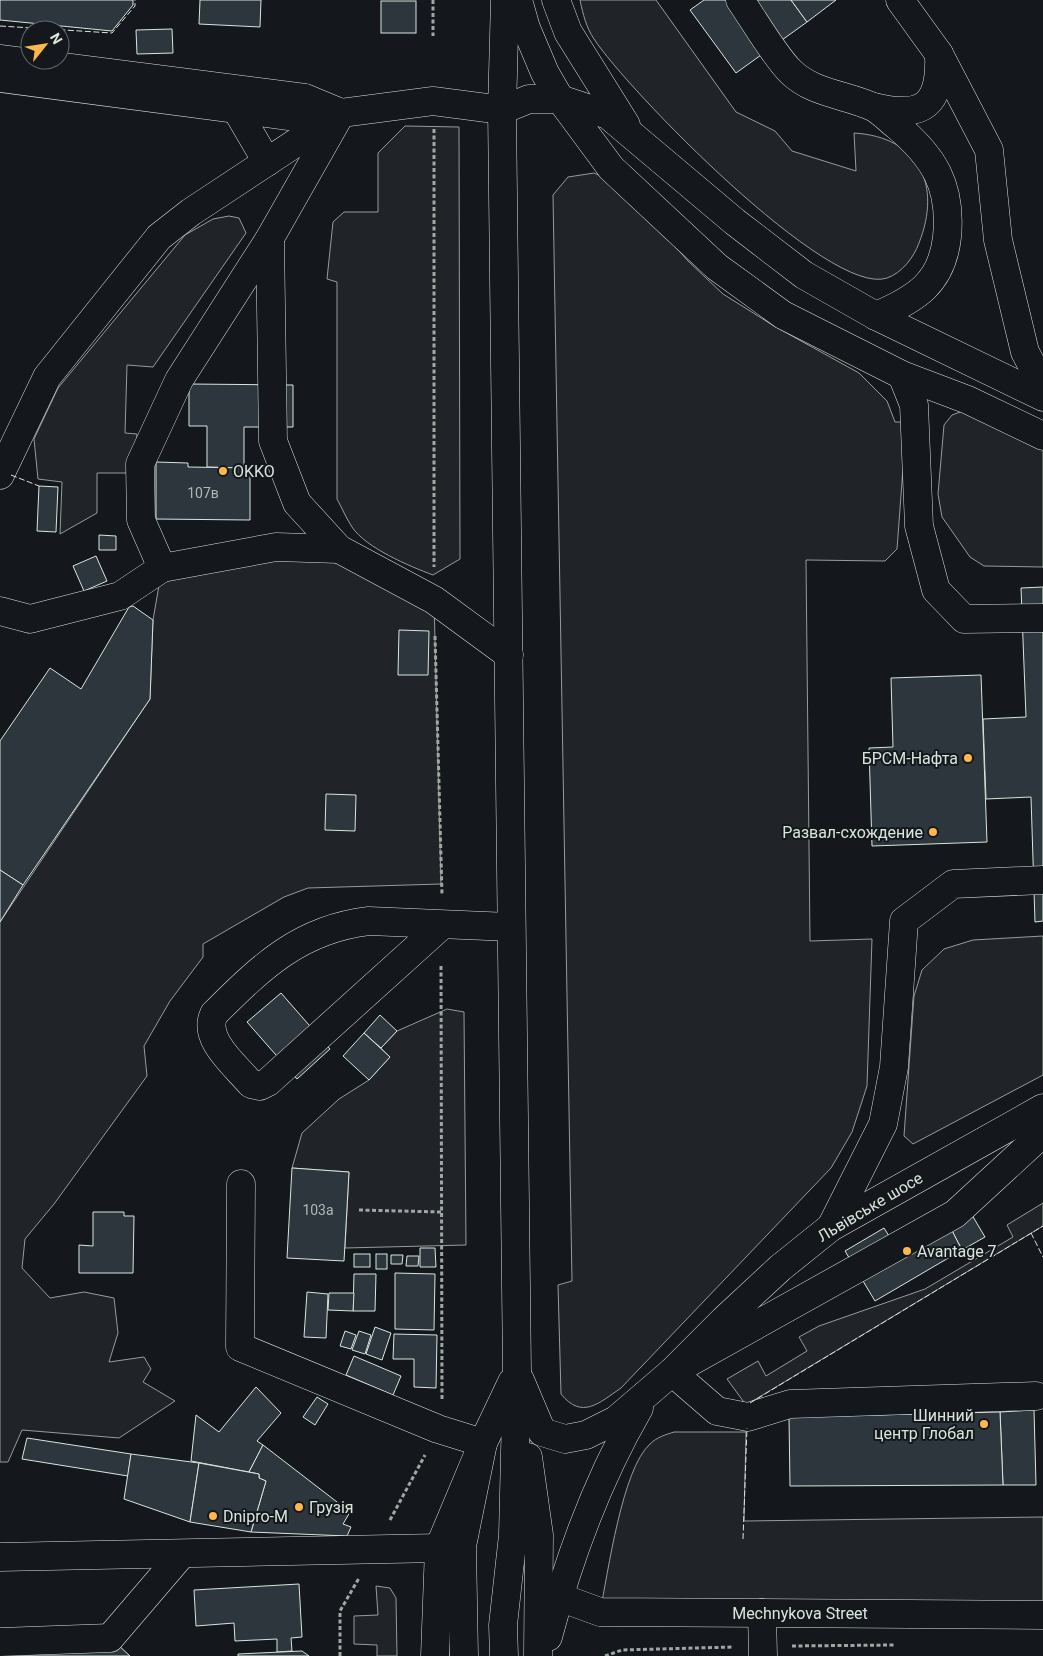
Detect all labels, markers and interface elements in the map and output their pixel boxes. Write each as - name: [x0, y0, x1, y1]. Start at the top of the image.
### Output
- north arrow: [20, 20, 70, 70]
- text: N: [47, 30, 66, 47]
- place label: OKKO: [233, 462, 275, 481]
- marker: OKKO: [217, 465, 229, 477]
- house number: 107в: [187, 485, 219, 501]
- place label: БРСМ-Нафта: [862, 749, 958, 768]
- marker: БРСМ-Нафта: [962, 752, 974, 764]
- place label: Развал-схождение: [782, 823, 923, 842]
- marker: Развал-схождение: [927, 826, 939, 838]
- street label: Львівське шосе: [814, 1168, 926, 1246]
- house number: 103а: [302, 1202, 334, 1218]
- place label: Avantage 7: [917, 1242, 997, 1261]
- marker: Avantage 7: [901, 1245, 913, 1257]
- place label: Шинний центр Глобал: [874, 1406, 974, 1443]
- marker: Шинний центр Глобал: [978, 1418, 990, 1430]
- place label: Грузія: [309, 1498, 354, 1517]
- marker: Грузія: [293, 1501, 305, 1513]
- place label: Dnipro-M: [223, 1507, 288, 1526]
- marker: Dnipro-M: [207, 1510, 219, 1522]
- street label: Mechnykova Street: [732, 1604, 868, 1623]

